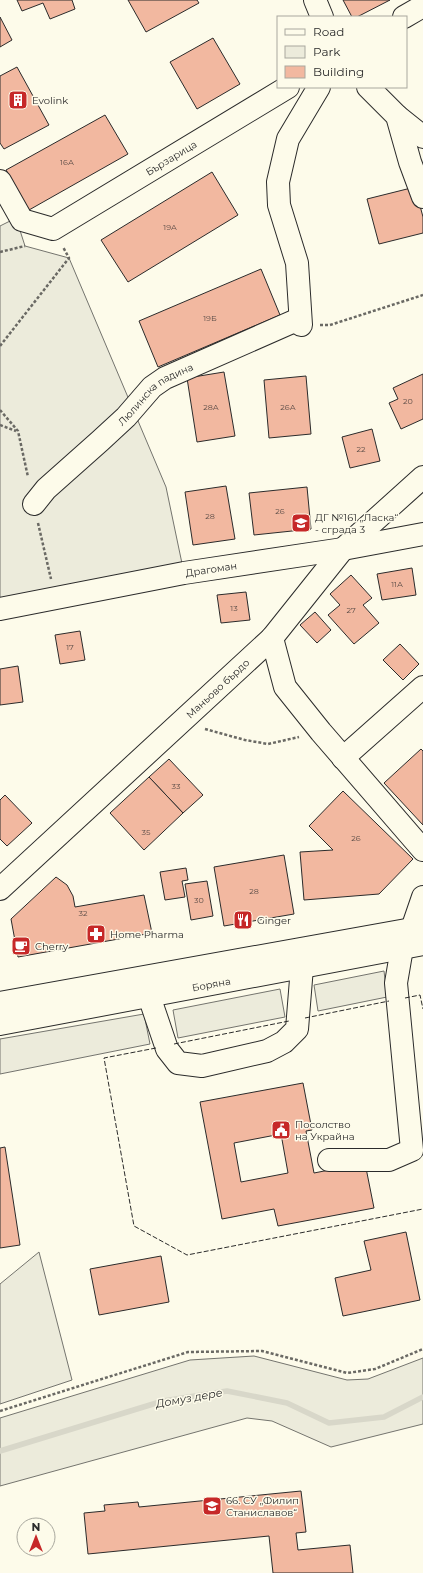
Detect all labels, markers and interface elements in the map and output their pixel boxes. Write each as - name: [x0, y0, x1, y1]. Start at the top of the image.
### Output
- legend: [277, 16, 407, 88]
- text: Road: [313, 24, 344, 39]
- text: Park: [313, 44, 341, 59]
- text: Building: [313, 64, 364, 79]
- building icon: Evolink: [7, 89, 29, 111]
- place label: Evolink: [32, 94, 68, 107]
- street label: Бързарица: [143, 138, 199, 179]
- house number: 16А: [60, 157, 74, 167]
- house number: 19A: [163, 222, 177, 232]
- house number: 19Б: [203, 313, 217, 323]
- street label: Люлинска падина: [115, 360, 195, 428]
- house number: 20: [403, 396, 413, 406]
- house number: 28А: [203, 402, 219, 412]
- house number: 26А: [280, 402, 296, 412]
- house number: 22: [356, 444, 366, 454]
- house number: 26: [275, 506, 285, 516]
- house number: 28: [205, 511, 215, 521]
- place label: ДГ №161 „Ласка“ - сграда 3: [315, 511, 398, 536]
- school or university icon: ДГ №161 „Ласка“ - сграда 3: [290, 512, 312, 534]
- street label: Драгоман: [185, 559, 238, 580]
- house number: 11А: [391, 579, 403, 589]
- house number: 13: [230, 603, 238, 613]
- house number: 27: [346, 605, 356, 615]
- house number: 17: [66, 642, 74, 652]
- street label: Маньово бърдо: [183, 656, 252, 721]
- house number: 33: [172, 781, 181, 791]
- house number: 35: [142, 827, 151, 837]
- house number: 26: [351, 833, 361, 843]
- house number: 28: [249, 886, 259, 896]
- house number: 30: [194, 895, 204, 905]
- house number: 32: [78, 908, 88, 918]
- restaurant icon: Ginger: [232, 909, 254, 931]
- place label: Ginger: [257, 914, 291, 927]
- pharmacy icon: Home Pharma: [85, 923, 107, 945]
- place label: Home Pharma: [110, 928, 184, 941]
- cafe icon: Cherry: [10, 935, 32, 957]
- place label: Cherry: [35, 940, 69, 953]
- street label: Боряна: [191, 975, 232, 995]
- place label: Посолство на Украйна: [295, 1118, 355, 1143]
- public building icon: Посолство на Украйна: [270, 1119, 292, 1141]
- water label: Домуз дере: [154, 1385, 224, 1411]
- place label: 66. СУ „Филип Станиславов“: [226, 1494, 299, 1519]
- school or university icon: 66. СУ „Филип Станиславов“: [201, 1495, 223, 1517]
- north arrow: [16, 1517, 56, 1557]
- text: N: [32, 1520, 40, 1534]

